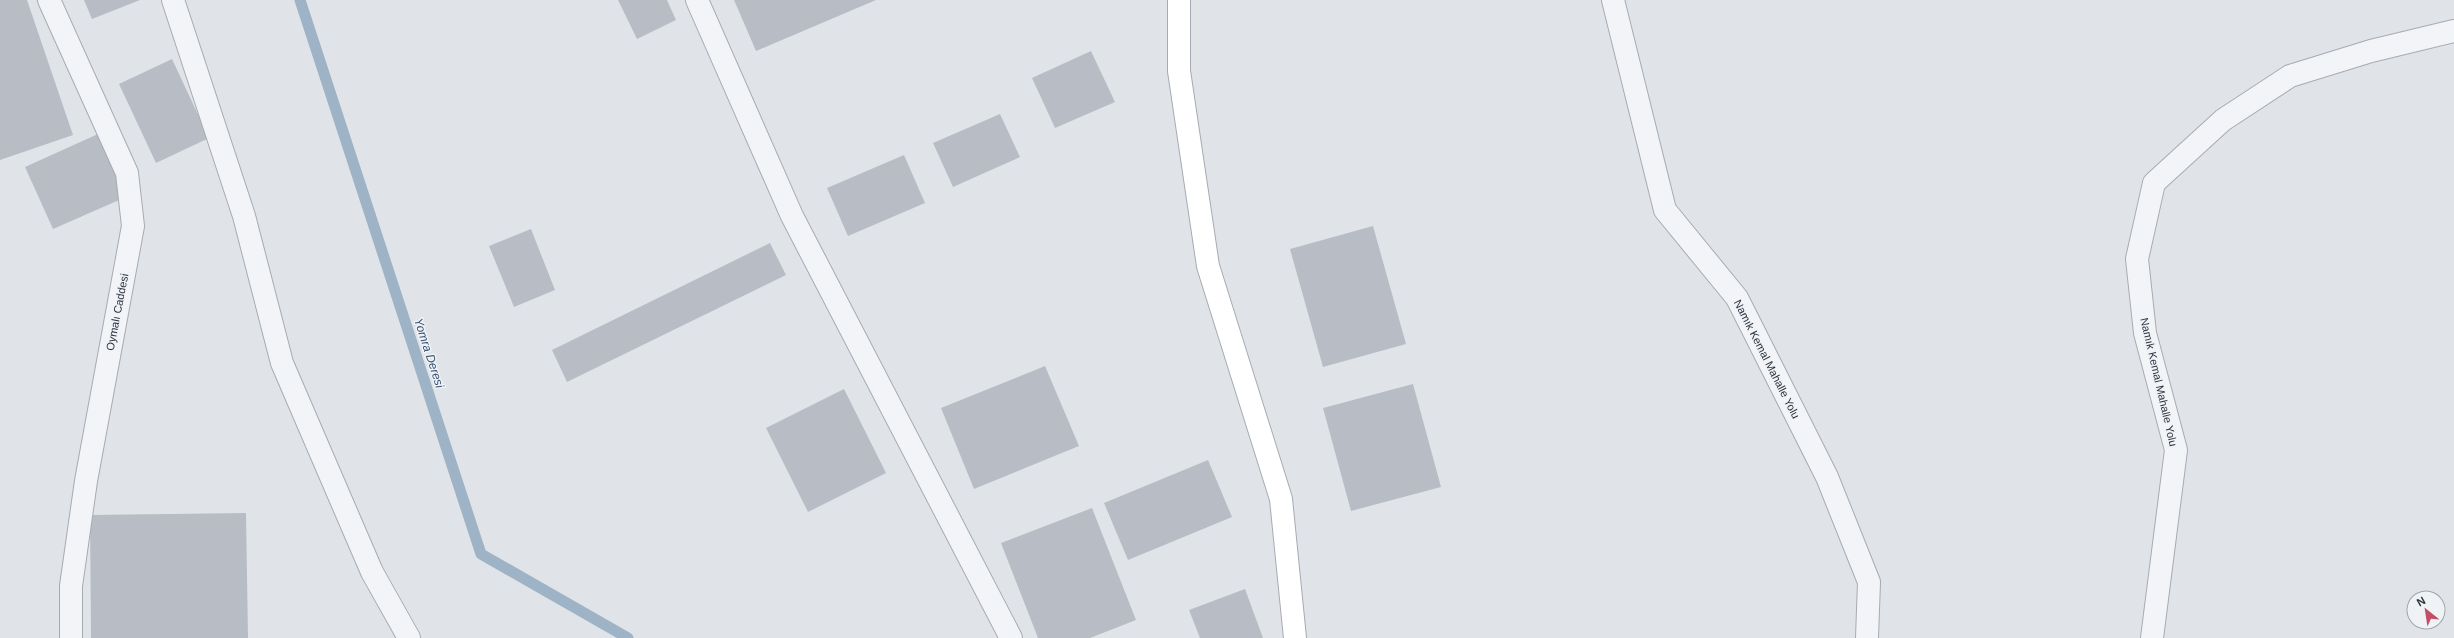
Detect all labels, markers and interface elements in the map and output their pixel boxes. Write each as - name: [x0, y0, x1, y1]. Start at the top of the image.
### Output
- street label: Oymalı Caddesi: [104, 272, 130, 352]
- street label: Namık Kemal Mahalle Yolu: [1732, 298, 1802, 420]
- water label: Yomra Deresi: [411, 316, 447, 390]
- street label: Namık Kemal Mahalle Yolu: [2138, 317, 2180, 447]
- north arrow: [2406, 590, 2446, 630]
- text: N: [2415, 594, 2427, 609]

